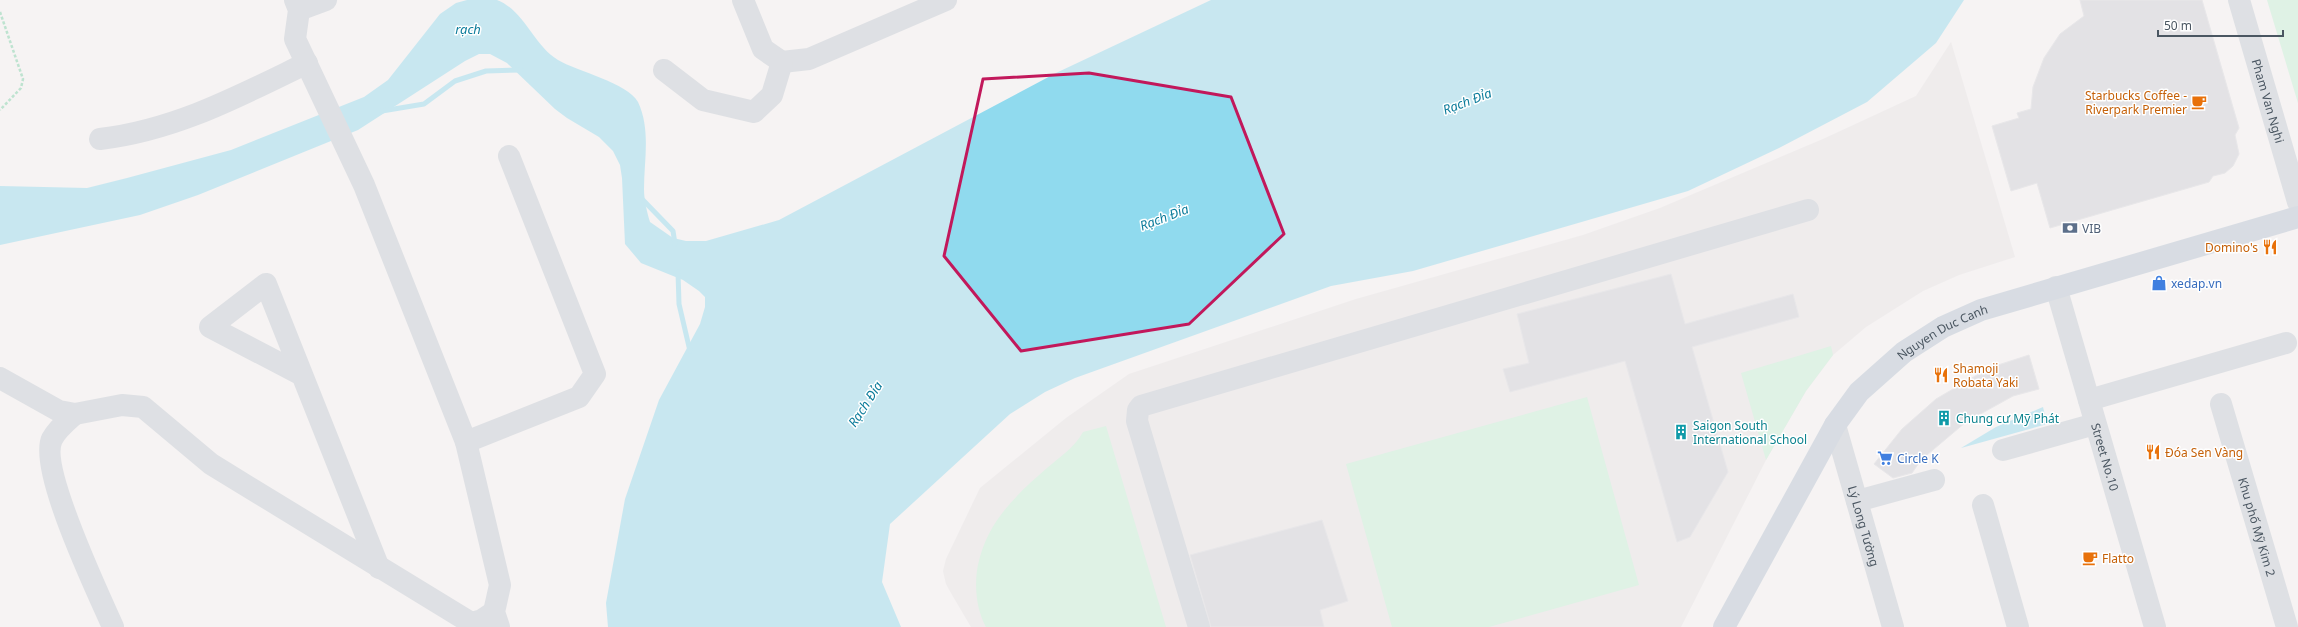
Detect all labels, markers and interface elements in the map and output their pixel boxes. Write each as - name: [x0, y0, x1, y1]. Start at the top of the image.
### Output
- scale bar: [2158, 12, 2283, 38]
- text: 50 m: [2164, 17, 2192, 34]
- water label: rạch: [455, 20, 481, 38]
- street label: Pham Van Nghi: [2248, 57, 2289, 145]
- water label: Rạch Đỉa: [1440, 83, 1495, 119]
- place label: Starbucks Coffee - Riverpark Premier: [2085, 87, 2187, 118]
- cafe icon: Starbucks Coffee - Riverpark Premier: [2190, 93, 2208, 111]
- water label: Rạch Đỉa: [1137, 199, 1192, 235]
- bank icon: VIB: [2061, 219, 2079, 237]
- place label: VIB: [2082, 220, 2101, 237]
- restaurant icon: Domino's: [2261, 238, 2279, 256]
- place label: Domino's: [2205, 239, 2258, 256]
- shop icon: xedap.vn: [2150, 274, 2168, 292]
- place label: xedap.vn: [2171, 275, 2222, 292]
- street label: Nguyen Duc Canh: [1893, 300, 1990, 363]
- place label: Shamoji Robata Yaki: [1953, 360, 2018, 391]
- restaurant icon: Shamoji Robata Yaki: [1932, 366, 1950, 384]
- water label: Rạch Đỉa: [844, 377, 887, 430]
- building icon: Chung cư Mỹ Phát: [1935, 409, 1953, 427]
- place label: Chung cư Mỹ Phát: [1956, 410, 2060, 427]
- place label: Saigon South International School: [1693, 417, 1807, 448]
- street label: Street No.10: [2088, 421, 2123, 493]
- building icon: Saigon South International School: [1672, 423, 1690, 441]
- restaurant icon: Đóa Sen Vàng: [2144, 443, 2162, 461]
- place label: Đóa Sen Vàng: [2165, 444, 2243, 461]
- supermarket icon: Circle K: [1876, 449, 1894, 467]
- place label: Circle K: [1897, 450, 1939, 467]
- street label: Khu phố Mỹ Kim 2: [2235, 475, 2280, 578]
- street label: Lý Long Tường: [1844, 483, 1884, 568]
- cafe icon: Flatto: [2081, 549, 2099, 567]
- place label: Flatto: [2102, 550, 2134, 567]

